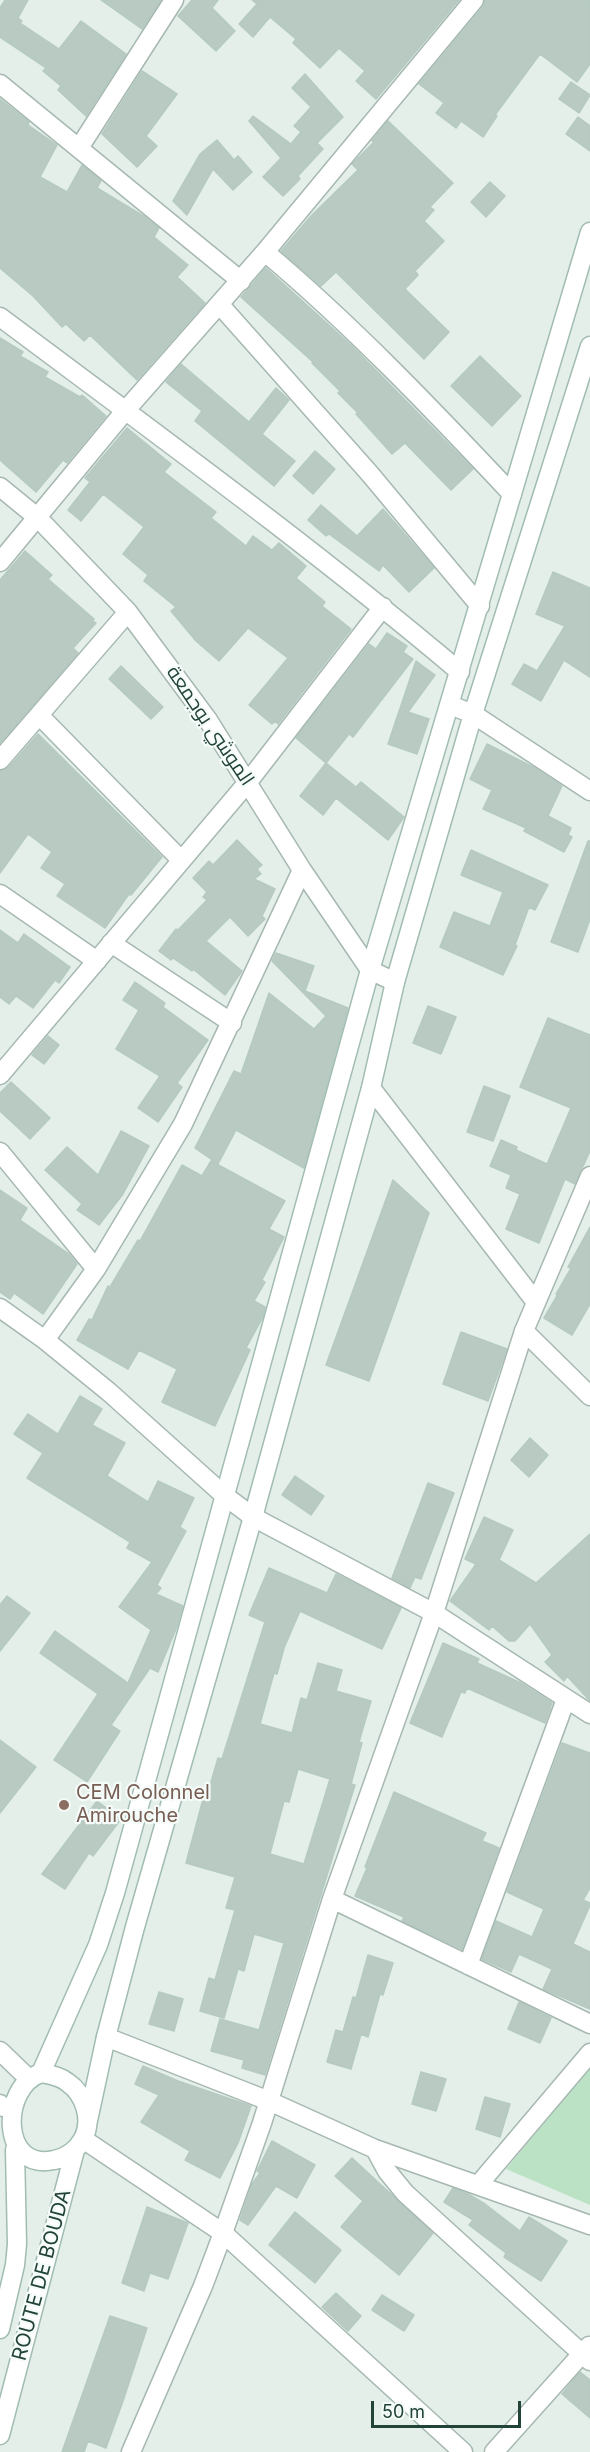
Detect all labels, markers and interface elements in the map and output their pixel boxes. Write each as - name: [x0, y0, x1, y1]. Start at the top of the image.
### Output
- street label: الموشي بوجمعة: [161, 661, 259, 791]
- place label: CEM Colonnel Amirouche: [76, 1781, 210, 1828]
- marker: CEM Colonnel Amirouche: [57, 1798, 71, 1812]
- street label: ROUTE DE BOUDA: [8, 2187, 76, 2363]
- scale bar: [374, 2389, 524, 2427]
- text: 50 m: [382, 2401, 425, 2422]

